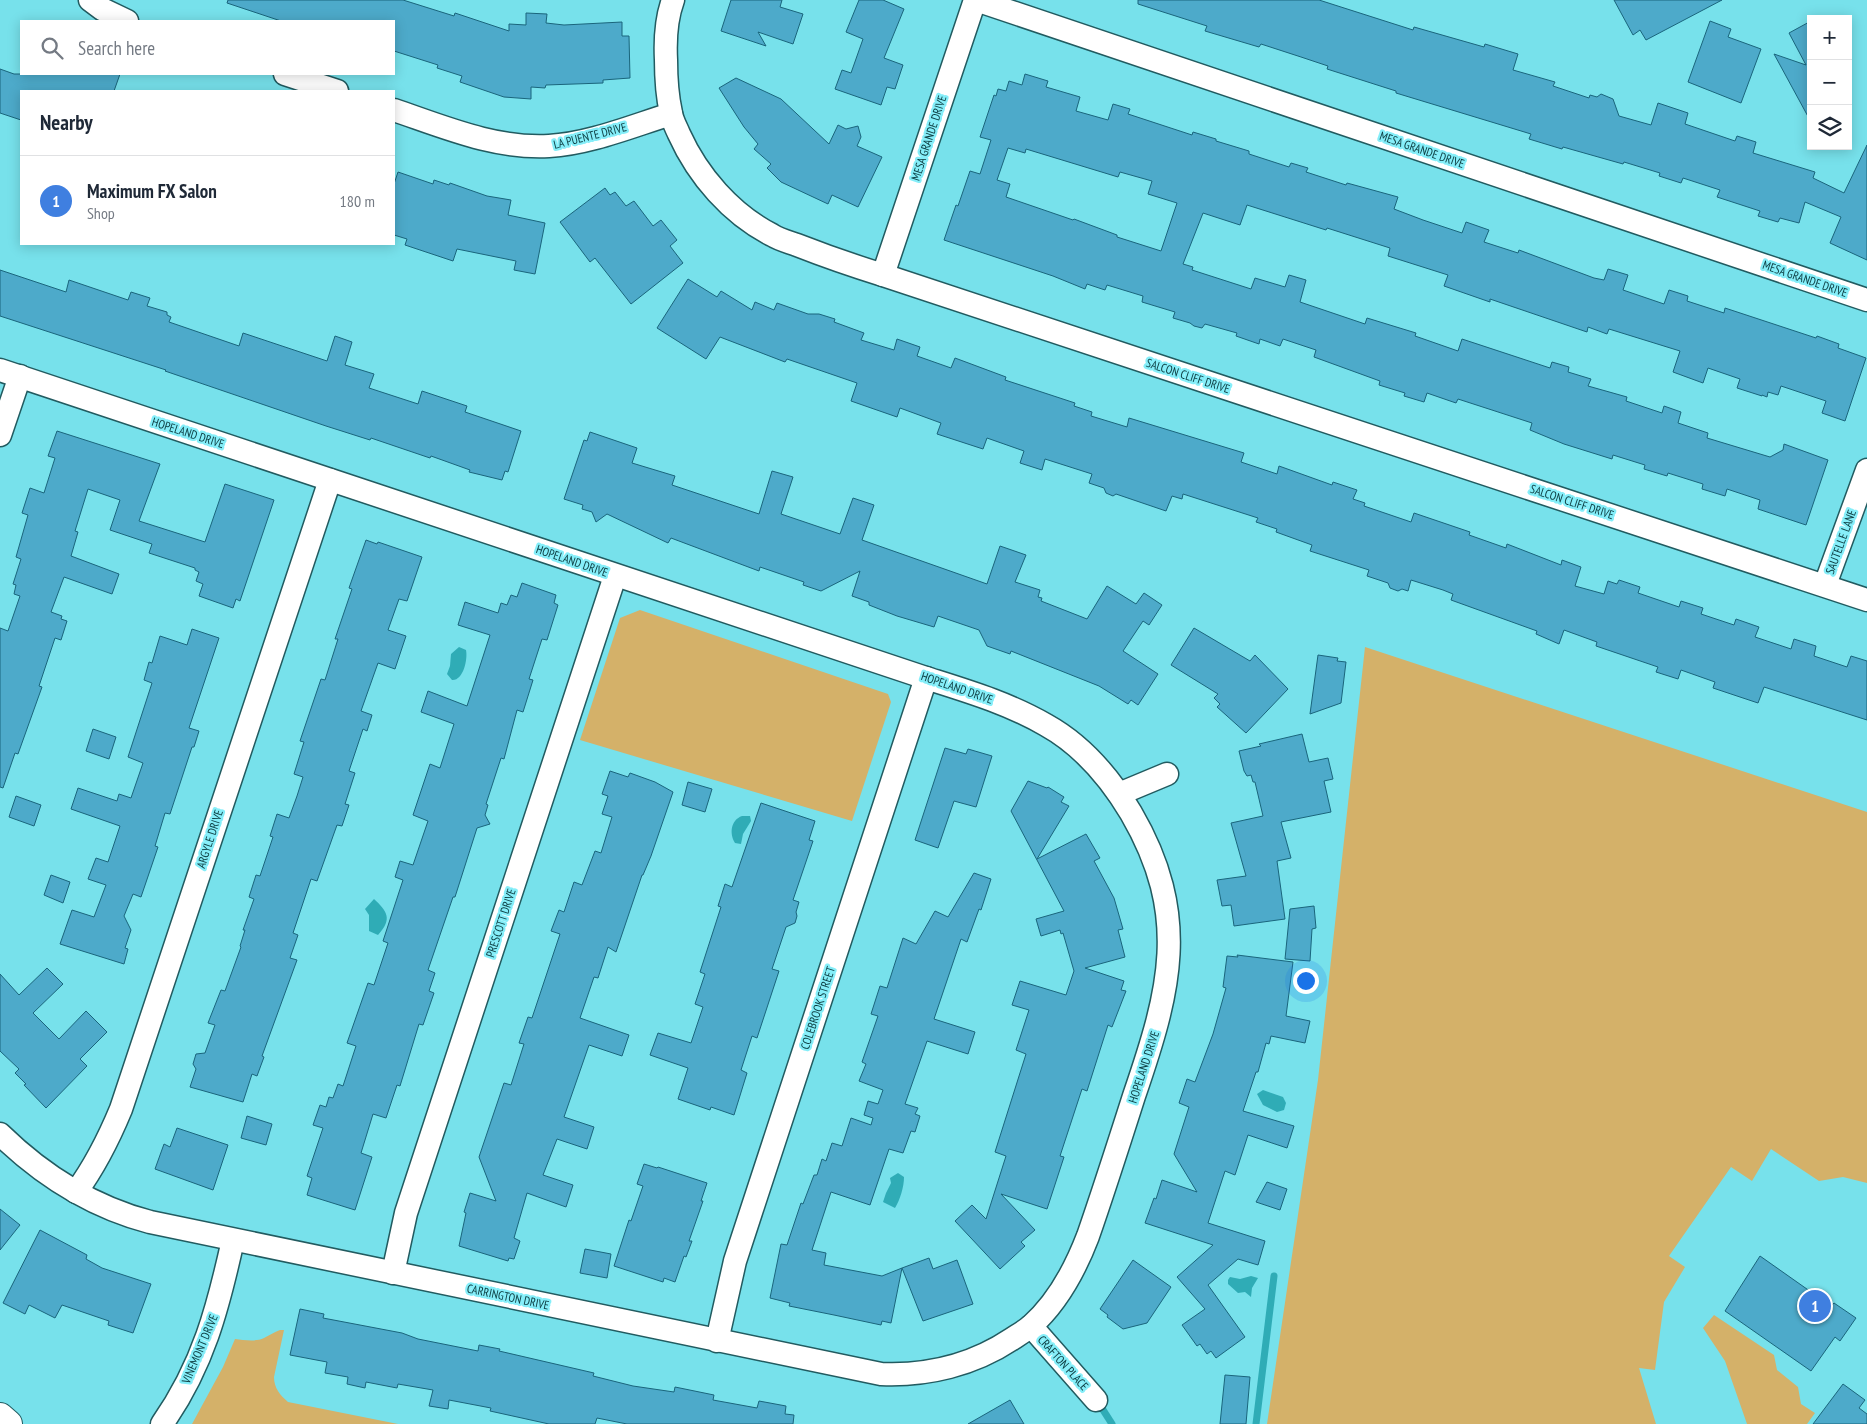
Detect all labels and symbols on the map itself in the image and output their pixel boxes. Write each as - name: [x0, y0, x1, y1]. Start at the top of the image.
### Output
- street label: MESA GRANDE DRIVE: [908, 93, 949, 182]
- street label: LA PUENTE DRIVE: [552, 119, 628, 152]
- street label: MESA GRANDE DRIVE: [1378, 128, 1467, 171]
- street label: MESA GRANDE DRIVE: [1761, 257, 1850, 300]
- street label: SALCON CLIFF DRIVE: [1144, 355, 1232, 396]
- street label: HOPELAND DRIVE: [150, 414, 226, 451]
- street label: SALCON CLIFF DRIVE: [1528, 481, 1616, 522]
- street label: SAUTELLE LANE: [1822, 508, 1859, 576]
- street label: HOPELAND DRIVE: [534, 541, 610, 580]
- street label: HOPELAND DRIVE: [919, 668, 995, 707]
- street label: ARGYLE DRIVE: [193, 808, 226, 870]
- street label: PRESCOTT DRIVE: [482, 887, 519, 959]
- street label: COLEBROOK STREET: [797, 964, 838, 1051]
- your location: [1293, 968, 1319, 994]
- street label: HOPELAND DRIVE: [1125, 1029, 1162, 1105]
- street label: CARRINGTON DRIVE: [466, 1280, 551, 1313]
- pin: 1: [1799, 1287, 1831, 1325]
- street label: VINEMONT DRIVE: [178, 1312, 221, 1387]
- street label: CRAFTON PLACE: [1035, 1332, 1092, 1393]

